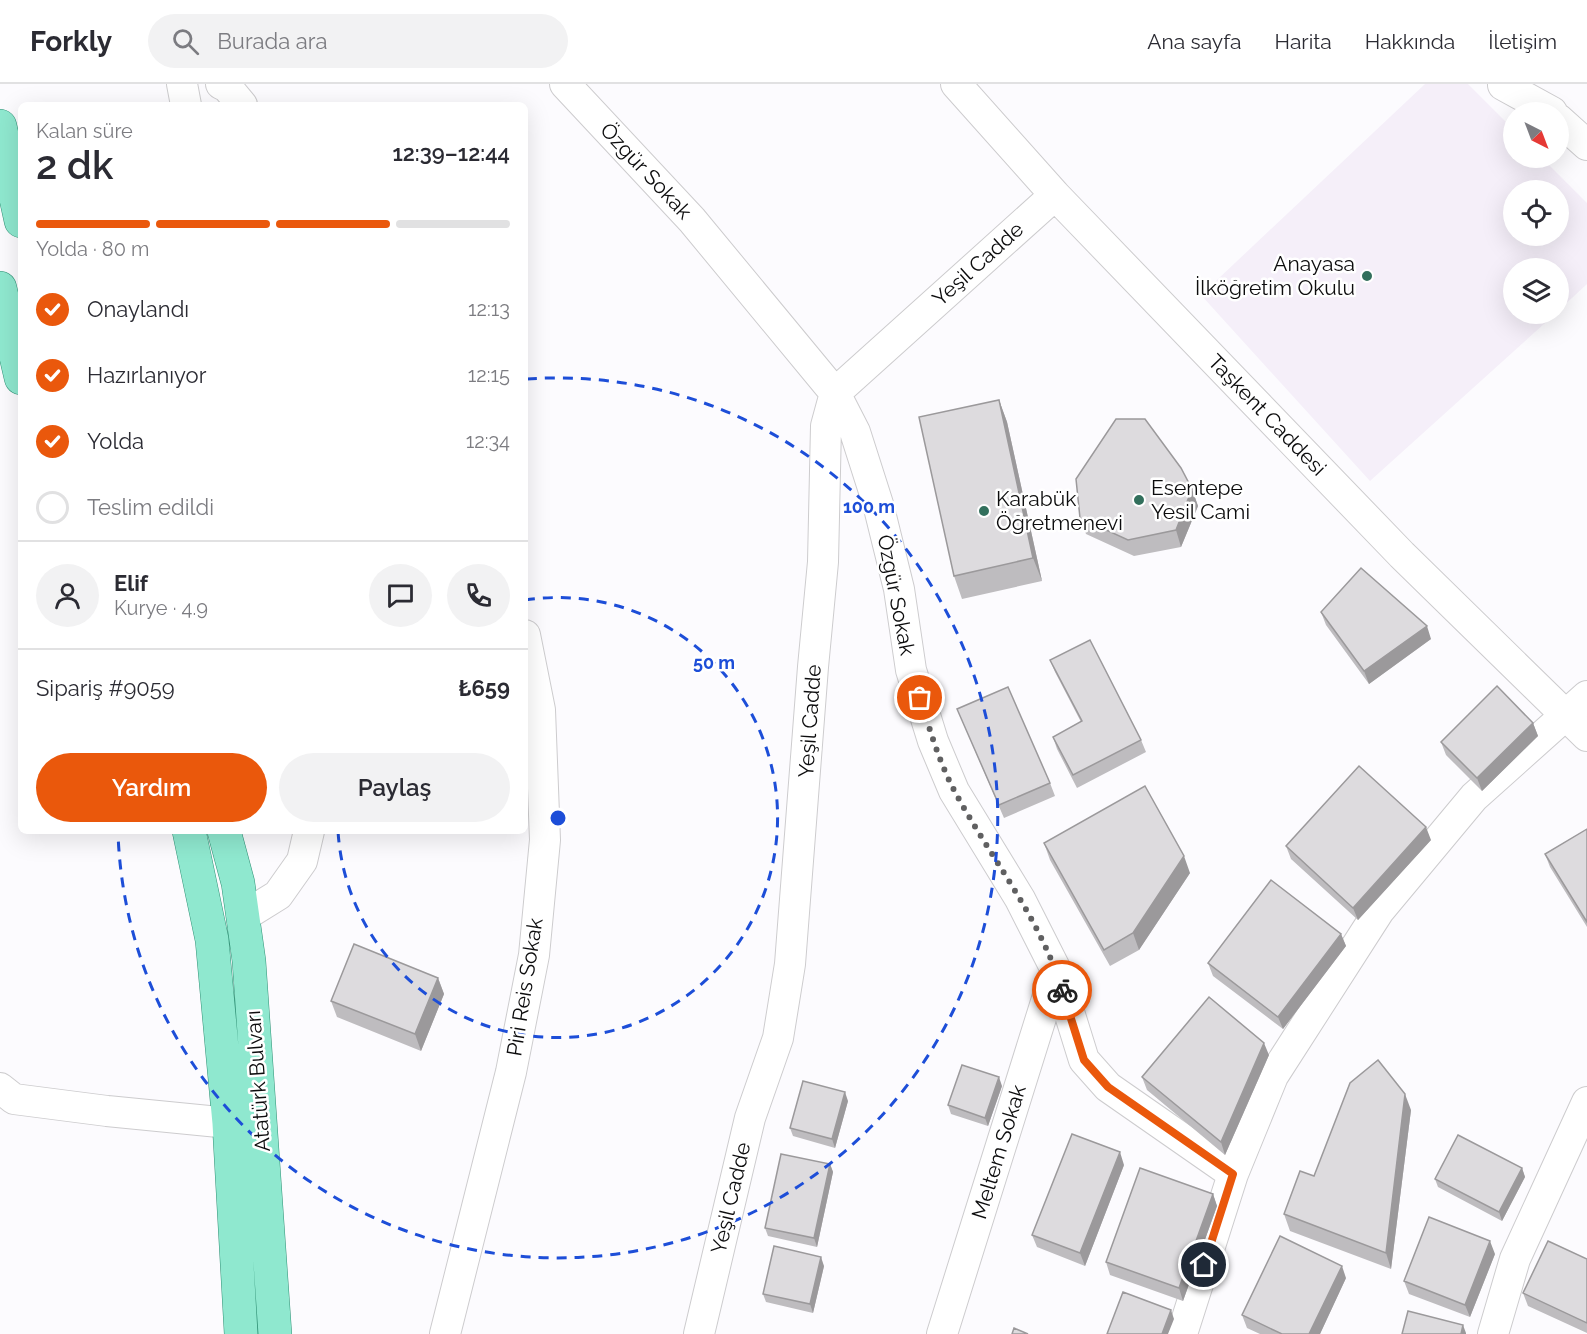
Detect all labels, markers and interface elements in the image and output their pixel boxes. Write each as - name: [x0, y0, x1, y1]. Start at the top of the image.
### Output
- search box: [148, 14, 568, 68]
- text: Forkly: [30, 25, 112, 58]
- icon: search: [169, 25, 202, 58]
- text: Burada ara: [217, 28, 328, 54]
- text: Ana sayfa: [1147, 29, 1242, 54]
- text: Harita: [1275, 29, 1332, 54]
- text: Hakkında: [1365, 29, 1455, 54]
- text: İletişim: [1488, 29, 1557, 54]
- north arrow: [1503, 102, 1569, 168]
- map controls: [1503, 102, 1569, 324]
- street label: Özgür Sokak: [595, 117, 697, 224]
- text: Kalan süre: [36, 119, 133, 143]
- text: 12:39–12:44: [392, 140, 510, 166]
- text: 2 dk: [36, 142, 113, 188]
- button: locate: [1503, 180, 1569, 246]
- street label: Yeşil Cadde: [927, 216, 1028, 311]
- text: Yolda · 80 m: [36, 237, 149, 261]
- place label: Anayasa İlköğretim Okulu: [1195, 251, 1355, 300]
- button: layers: [1503, 258, 1569, 324]
- marker: Anayasa İlköğretim Okulu: [1360, 269, 1374, 283]
- icon: check: [36, 293, 69, 326]
- text: Onaylandı: [87, 296, 189, 322]
- text: 12:13: [468, 297, 510, 321]
- street label: Taşkent Caddesi: [1203, 349, 1331, 480]
- icon: check: [36, 359, 69, 392]
- text: Hazırlanıyor: [87, 362, 206, 388]
- text: 12:15: [468, 363, 510, 387]
- icon: check: [36, 425, 69, 458]
- text: Yolda: [87, 428, 144, 454]
- text: 12:34: [466, 429, 510, 453]
- place label: Esentepe Yesil Cami: [1151, 475, 1250, 524]
- place label: Karabük Öğretmenevi: [996, 486, 1123, 535]
- marker: Esentepe Yesil Cami: [1132, 493, 1146, 507]
- text: Teslim edildi: [87, 494, 214, 520]
- text: 100 m: [843, 496, 895, 517]
- marker: Karabük Öğretmenevi: [977, 504, 991, 518]
- street label: Özgür Sokak: [873, 532, 920, 657]
- button: person: [36, 564, 99, 627]
- button: chat: [369, 564, 432, 627]
- button: phone: [447, 564, 510, 627]
- text: Elif: [114, 570, 148, 596]
- text: Kurye · 4.9: [114, 596, 208, 620]
- text: 50 m: [693, 652, 735, 673]
- street label: Yeşil Cadde: [793, 663, 826, 778]
- pin: [894, 672, 945, 723]
- text: Sipariş #9059: [36, 675, 175, 701]
- text: ₺659: [458, 675, 510, 701]
- icon: bag: [903, 681, 936, 714]
- button: Yardım: [36, 753, 267, 822]
- button: Paylaş: [279, 753, 510, 822]
- centre of rings: [548, 808, 568, 828]
- street label: Piri Reis Sokak: [501, 916, 548, 1058]
- courier: [1032, 960, 1092, 1020]
- icon: bike: [1046, 974, 1079, 1007]
- street label: Atatürk Bulvarı: [240, 1010, 275, 1153]
- street label: Meltem Sokak: [966, 1082, 1031, 1222]
- street label: Yeşil Cadde: [706, 1140, 755, 1256]
- pin: [1178, 1239, 1229, 1290]
- icon: home: [1187, 1248, 1220, 1281]

